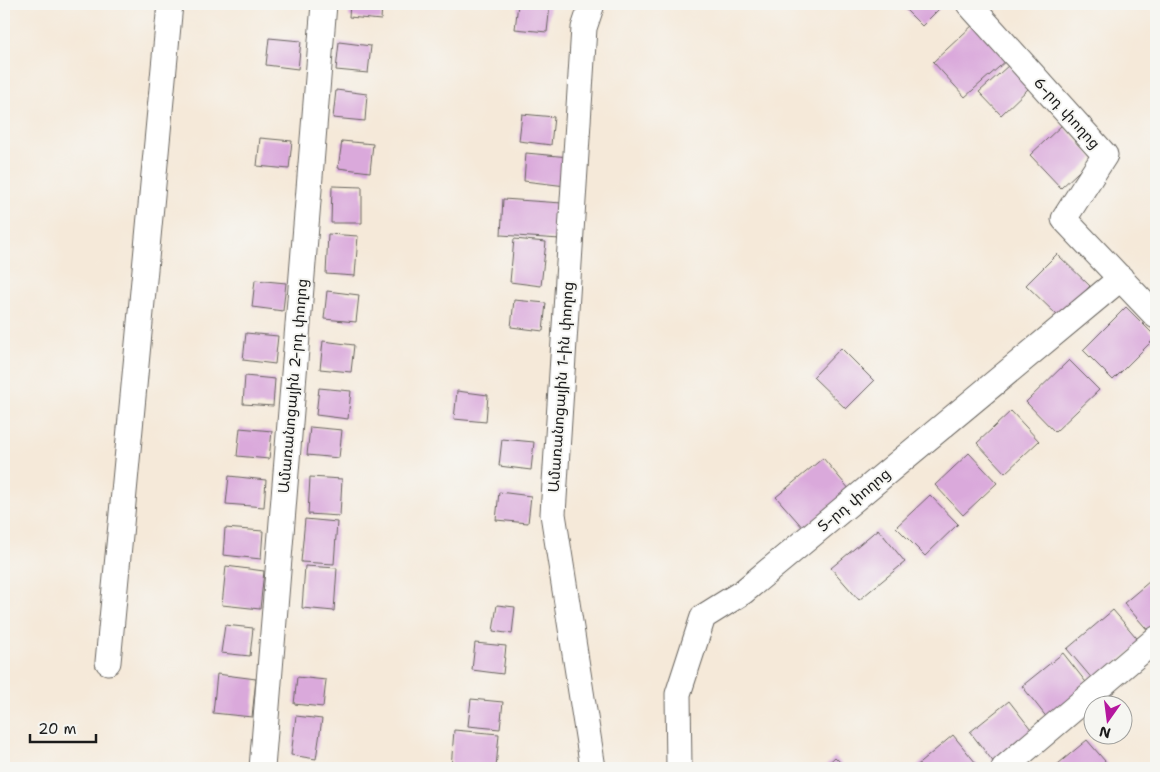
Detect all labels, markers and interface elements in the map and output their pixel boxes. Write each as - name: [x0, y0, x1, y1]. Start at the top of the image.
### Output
- street label: 6-րդ փողոց: [1029, 73, 1105, 153]
- street label: Ամառանոցային 2-րդ փողոց: [274, 278, 312, 494]
- street label: Ամառանոցային 1-ին փողոց: [544, 281, 578, 493]
- street label: 5-րդ փողոց: [813, 464, 895, 536]
- north arrow: [1082, 694, 1132, 744]
- scale bar: [30, 712, 96, 744]
- text: 20 m: [38, 719, 77, 739]
- text: N: [1097, 723, 1112, 743]

